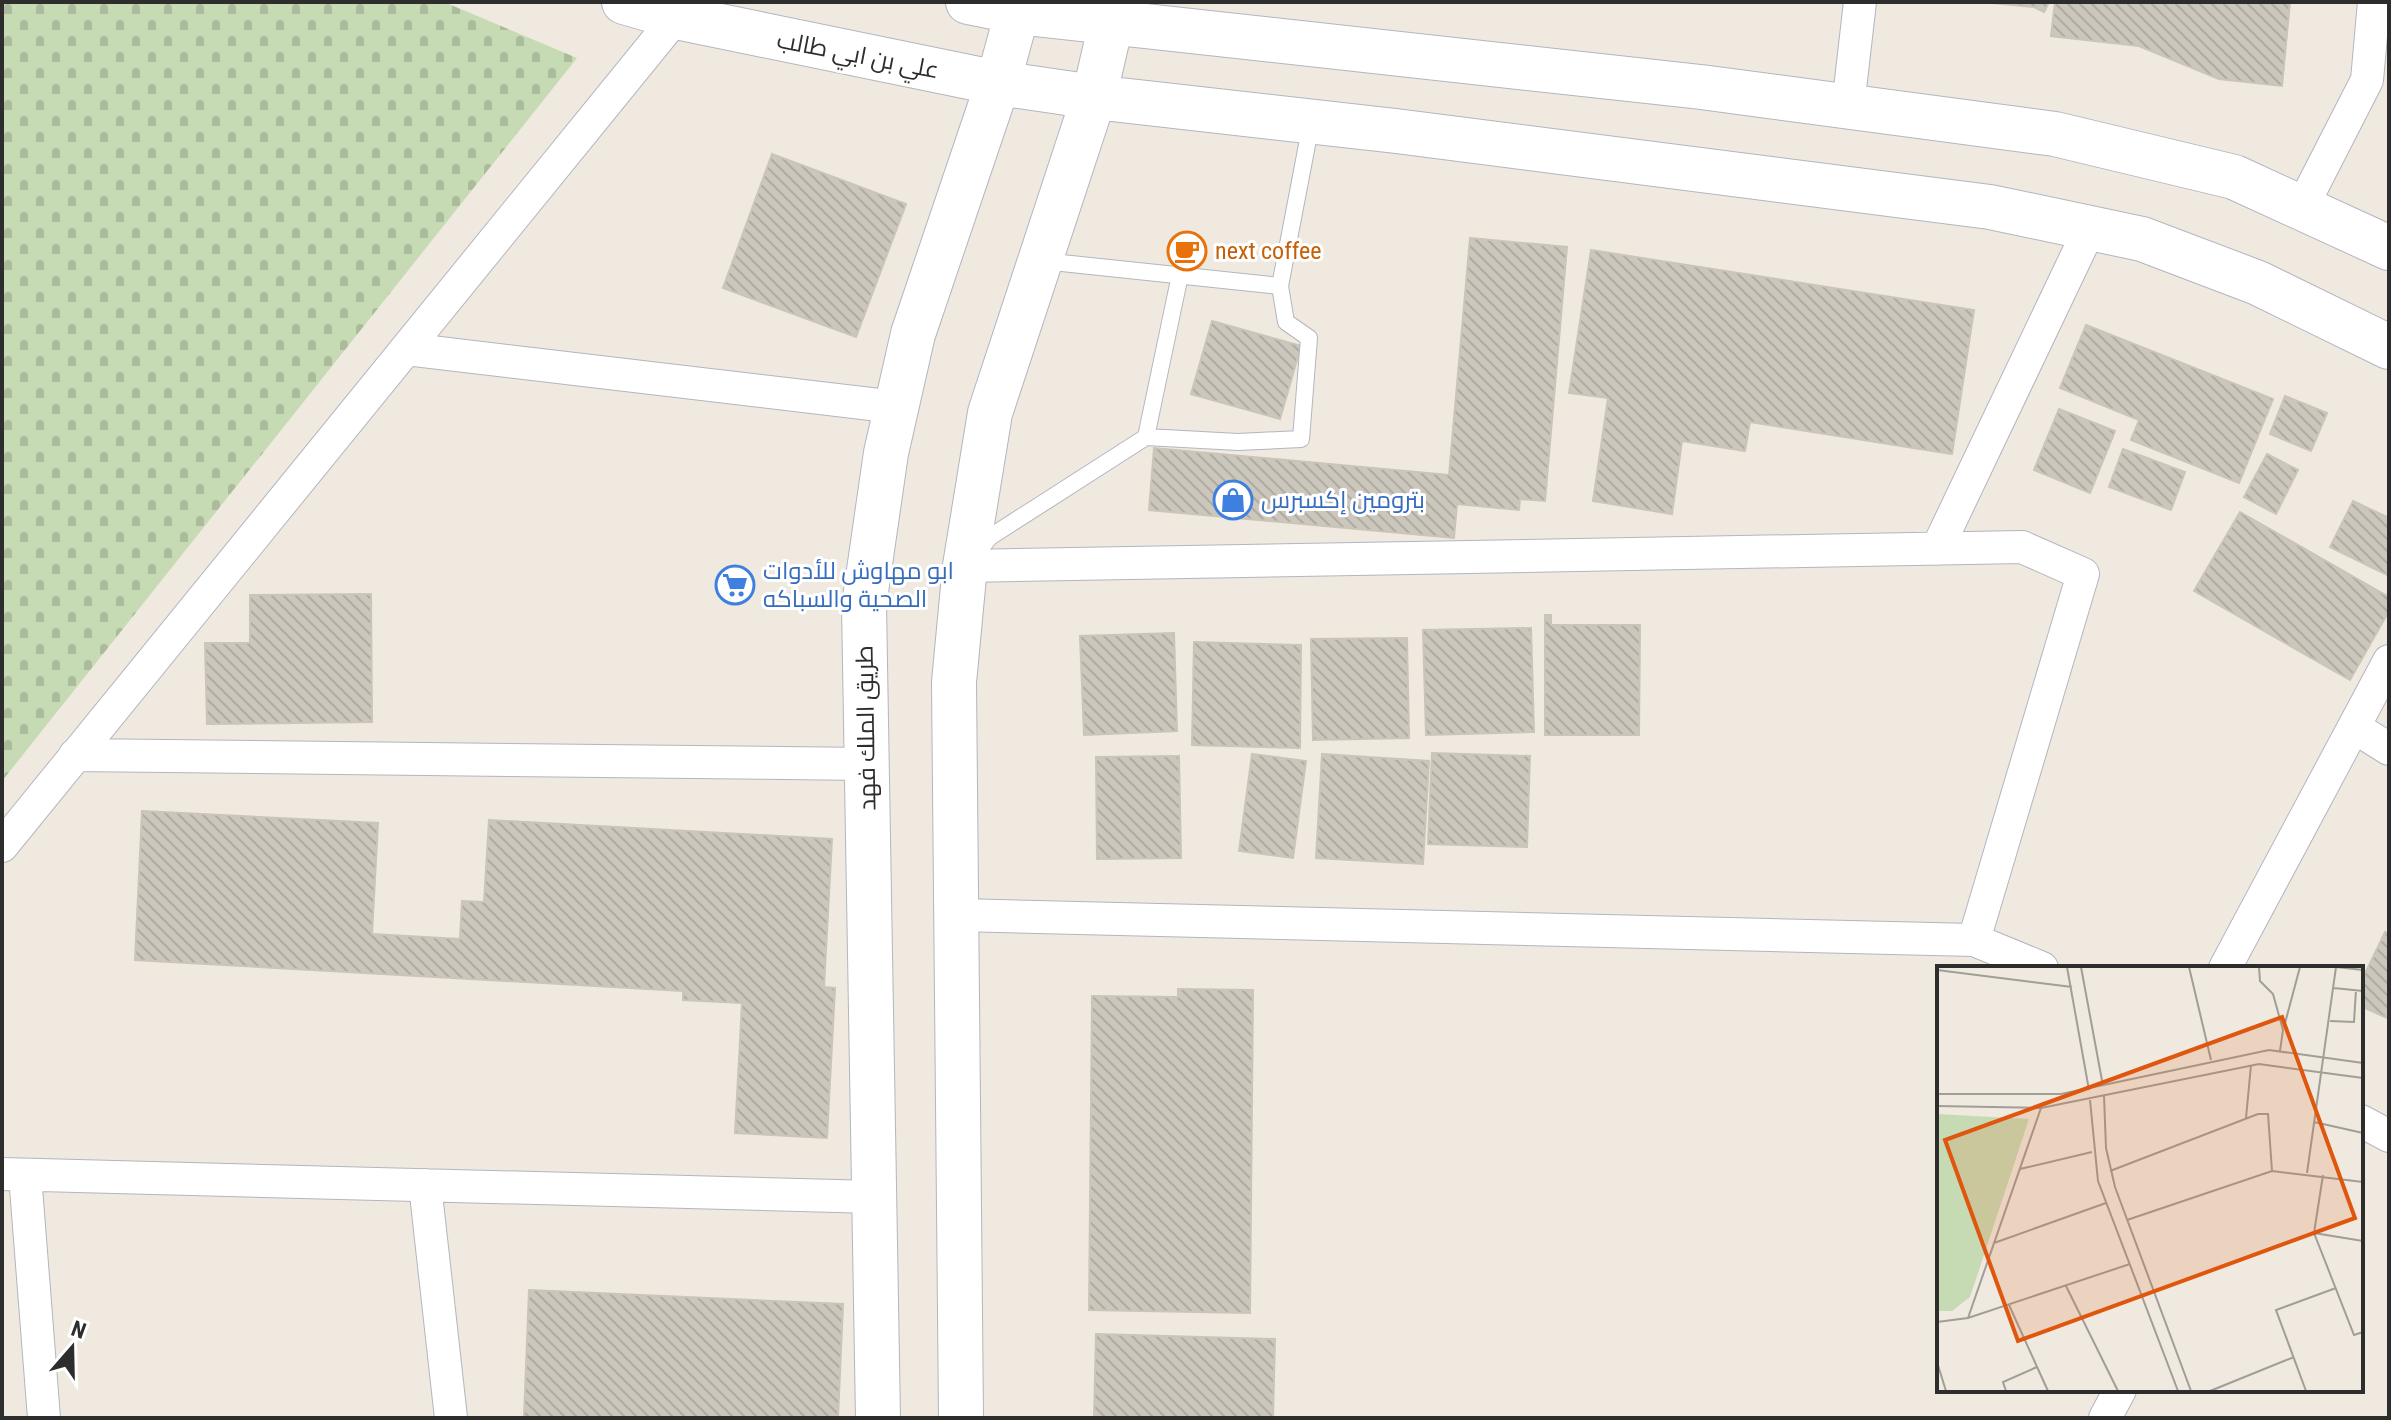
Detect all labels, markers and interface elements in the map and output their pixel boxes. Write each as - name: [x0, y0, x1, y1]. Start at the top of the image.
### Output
- street label: علي بن ابي طالب: [774, 26, 941, 89]
- cafe icon: next coffee: [1166, 230, 1208, 272]
- place label: next coffee: [1215, 237, 1322, 265]
- shop icon: بترومين إكسبرس: [1212, 479, 1254, 521]
- place label: بترومين إكسبرس: [1261, 486, 1425, 515]
- place label: ابو مهاوش للأدوات الصحية والسباكه: [763, 557, 954, 613]
- supermarket icon: ابو مهاوش للأدوات الصحية والسباكه: [714, 564, 756, 606]
- street label: طريق الملك فهد: [851, 645, 882, 811]
- inset map: [1937, 966, 2363, 1392]
- north arrow: [32, 1308, 112, 1388]
- text: N: [68, 1316, 89, 1344]

